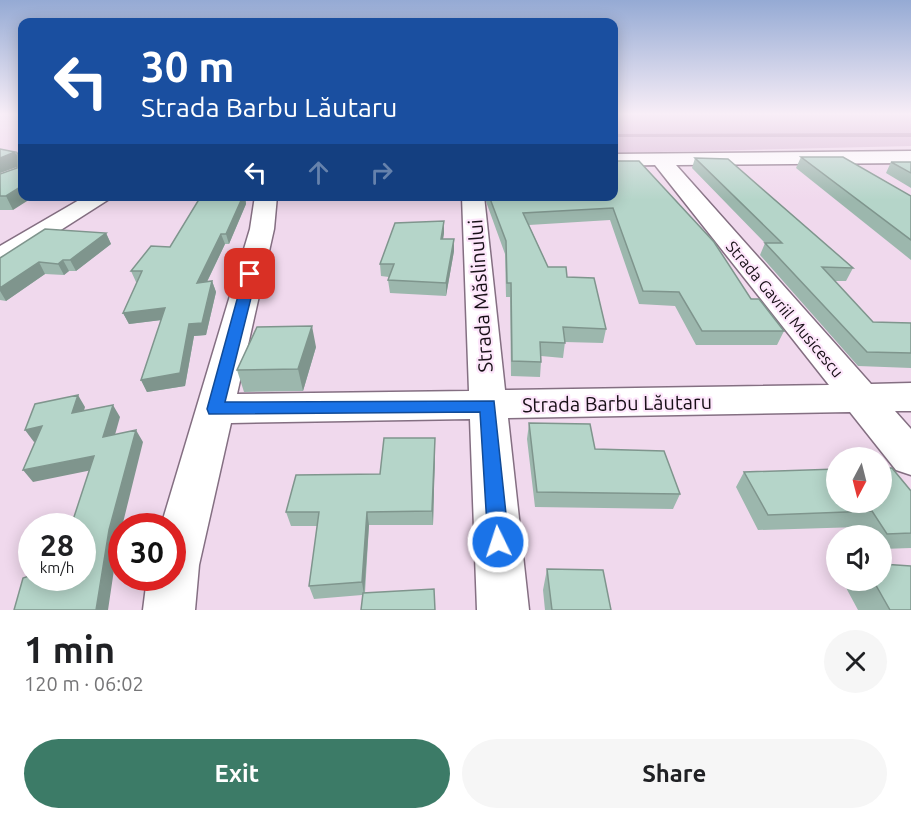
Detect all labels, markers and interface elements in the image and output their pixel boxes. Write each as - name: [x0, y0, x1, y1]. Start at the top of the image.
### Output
- icon: left: [42, 42, 120, 120]
- text: 30 m: [141, 43, 235, 90]
- text: Strada Barbu Lăutaru: [141, 92, 398, 122]
- icon: left: [239, 156, 272, 189]
- icon: ahead: [302, 156, 335, 189]
- icon: right: [365, 156, 398, 189]
- street label: Strada Măslinului: [463, 219, 497, 373]
- street label: Strada Gavriil Musicescu: [723, 237, 847, 381]
- pin: [224, 248, 275, 299]
- icon: arrive: [233, 257, 266, 290]
- street label: Strada Barbu Lăutaru: [522, 390, 712, 416]
- north arrow: [826, 447, 892, 513]
- map controls: [826, 447, 892, 591]
- position arrow: [466, 510, 530, 574]
- speed limit sign: 30: [108, 513, 186, 591]
- button: sound: [826, 525, 892, 591]
- text: 28: [40, 528, 74, 562]
- text: km/h: [40, 559, 74, 576]
- text: 1 min: [24, 629, 115, 670]
- button: close: [824, 630, 887, 693]
- text: 120 m · 06:02: [24, 672, 144, 695]
- button: Exit: [24, 739, 450, 808]
- button: Share: [462, 739, 887, 808]

